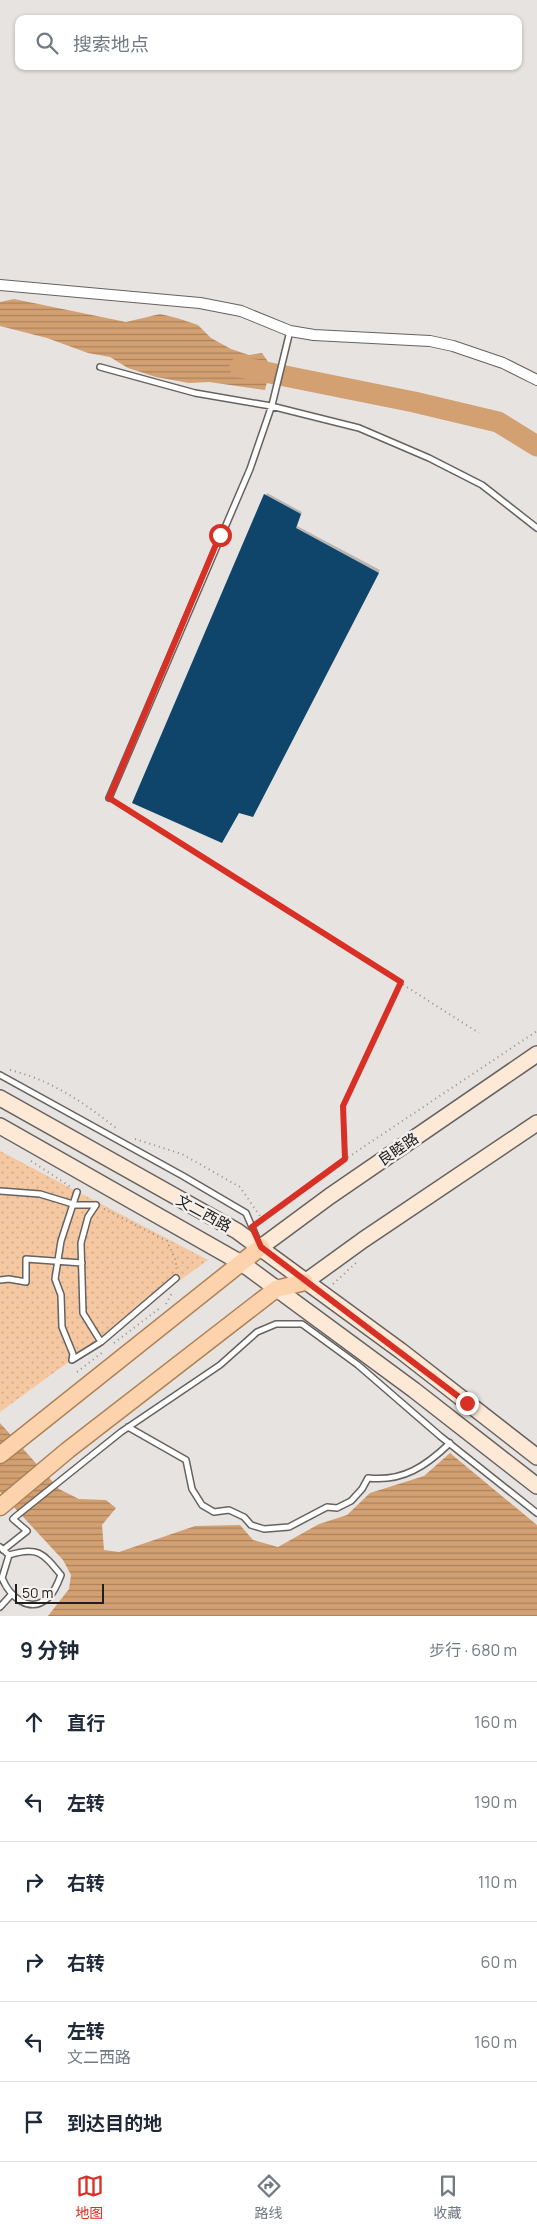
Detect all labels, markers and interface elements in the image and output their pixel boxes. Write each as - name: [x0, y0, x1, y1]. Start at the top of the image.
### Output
- search box: [15, 15, 522, 70]
- icon: search: [33, 29, 61, 57]
- text: 搜索地点: [73, 31, 149, 57]
- route start: [209, 524, 232, 547]
- street label: 良睦路: [373, 1128, 423, 1170]
- street label: 文二西路: [173, 1189, 235, 1237]
- route end: [456, 1392, 479, 1415]
- scale bar: [15, 1581, 104, 1604]
- text: 50 m: [22, 1583, 53, 1602]
- text: 9 分钟: [20, 1636, 79, 1664]
- text: 步行 · 680 m: [429, 1639, 517, 1661]
- icon: ahead: [20, 1708, 48, 1736]
- text: 直行: [67, 1710, 105, 1736]
- text: 160 m: [474, 1711, 517, 1733]
- icon: left: [20, 1788, 48, 1816]
- text: 左转: [67, 1790, 105, 1816]
- text: 190 m: [474, 1791, 517, 1813]
- icon: right: [20, 1868, 48, 1896]
- text: 右转: [67, 1870, 105, 1896]
- text: 110 m: [478, 1871, 517, 1893]
- icon: right: [20, 1948, 48, 1976]
- text: 右转: [67, 1950, 105, 1976]
- text: 60 m: [481, 1951, 517, 1973]
- text: 左转: [67, 2018, 105, 2044]
- icon: left: [20, 2028, 48, 2056]
- text: 160 m: [474, 2031, 517, 2053]
- text: 文二西路: [67, 2046, 131, 2068]
- icon: arrive: [20, 2108, 48, 2136]
- text: 到达目的地: [67, 2110, 162, 2136]
- tab: 地图: [76, 2172, 104, 2222]
- tab: 路线: [255, 2172, 283, 2222]
- tab: 收藏: [434, 2172, 462, 2222]

